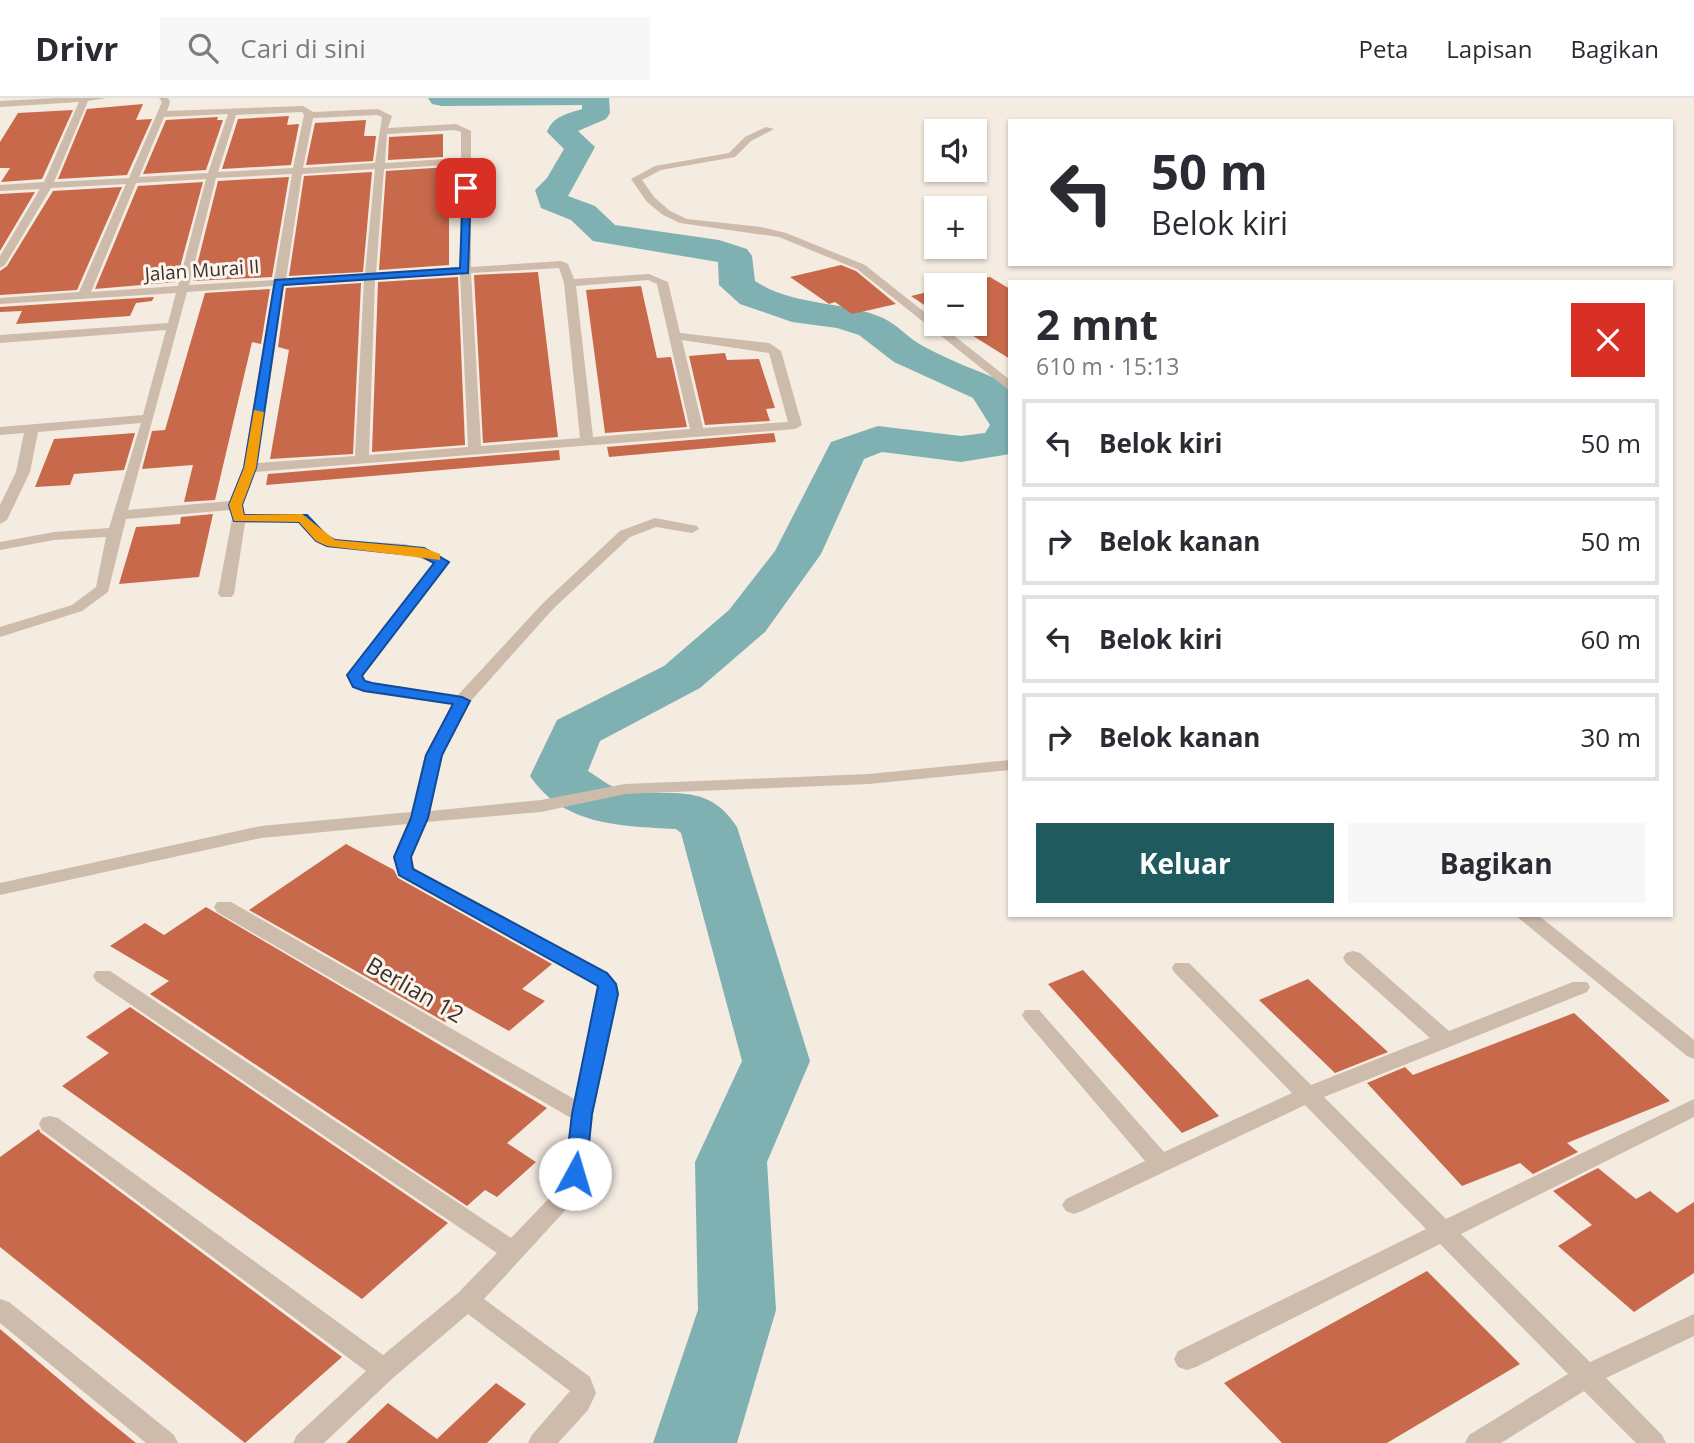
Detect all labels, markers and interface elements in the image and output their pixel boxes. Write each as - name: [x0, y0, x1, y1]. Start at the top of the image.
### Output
- search box: [160, 17, 650, 80]
- text: Drivr: [35, 26, 118, 71]
- icon: search: [184, 29, 222, 67]
- text: Cari di sini: [240, 30, 366, 66]
- text: Peta: [1358, 32, 1408, 65]
- text: Lapisan: [1446, 32, 1532, 65]
- text: Bagikan: [1570, 32, 1659, 65]
- map controls: [924, 119, 987, 336]
- button: sound: [924, 119, 987, 182]
- text: 50 m: [1151, 138, 1268, 204]
- icon: left: [1036, 147, 1127, 238]
- pin: [436, 158, 496, 218]
- icon: arrive: [447, 169, 485, 207]
- button: +: [924, 196, 987, 259]
- text: Belok kiri: [1151, 201, 1288, 244]
- street label: Jalan Murai II: [142, 253, 260, 287]
- button: −: [924, 273, 987, 336]
- text: 2 mnt: [1036, 295, 1158, 352]
- button: close: [1571, 303, 1645, 377]
- text: 610 m · 15:13: [1036, 350, 1179, 382]
- icon: left: [1040, 424, 1078, 462]
- text: Belok kiri: [1099, 425, 1223, 461]
- text: 50 m: [1580, 425, 1641, 461]
- icon: right: [1040, 522, 1078, 560]
- text: Belok kanan: [1099, 523, 1260, 559]
- text: 50 m: [1580, 523, 1641, 559]
- icon: left: [1040, 620, 1078, 658]
- text: Belok kiri: [1099, 621, 1223, 657]
- text: 60 m: [1580, 621, 1641, 657]
- icon: right: [1040, 718, 1078, 756]
- text: Belok kanan: [1099, 719, 1260, 755]
- text: 30 m: [1580, 719, 1641, 755]
- button: Keluar: [1036, 823, 1334, 903]
- button: Bagikan: [1348, 823, 1645, 903]
- street label: Berlian 12: [361, 948, 470, 1030]
- position arrow: [538, 1137, 612, 1211]

